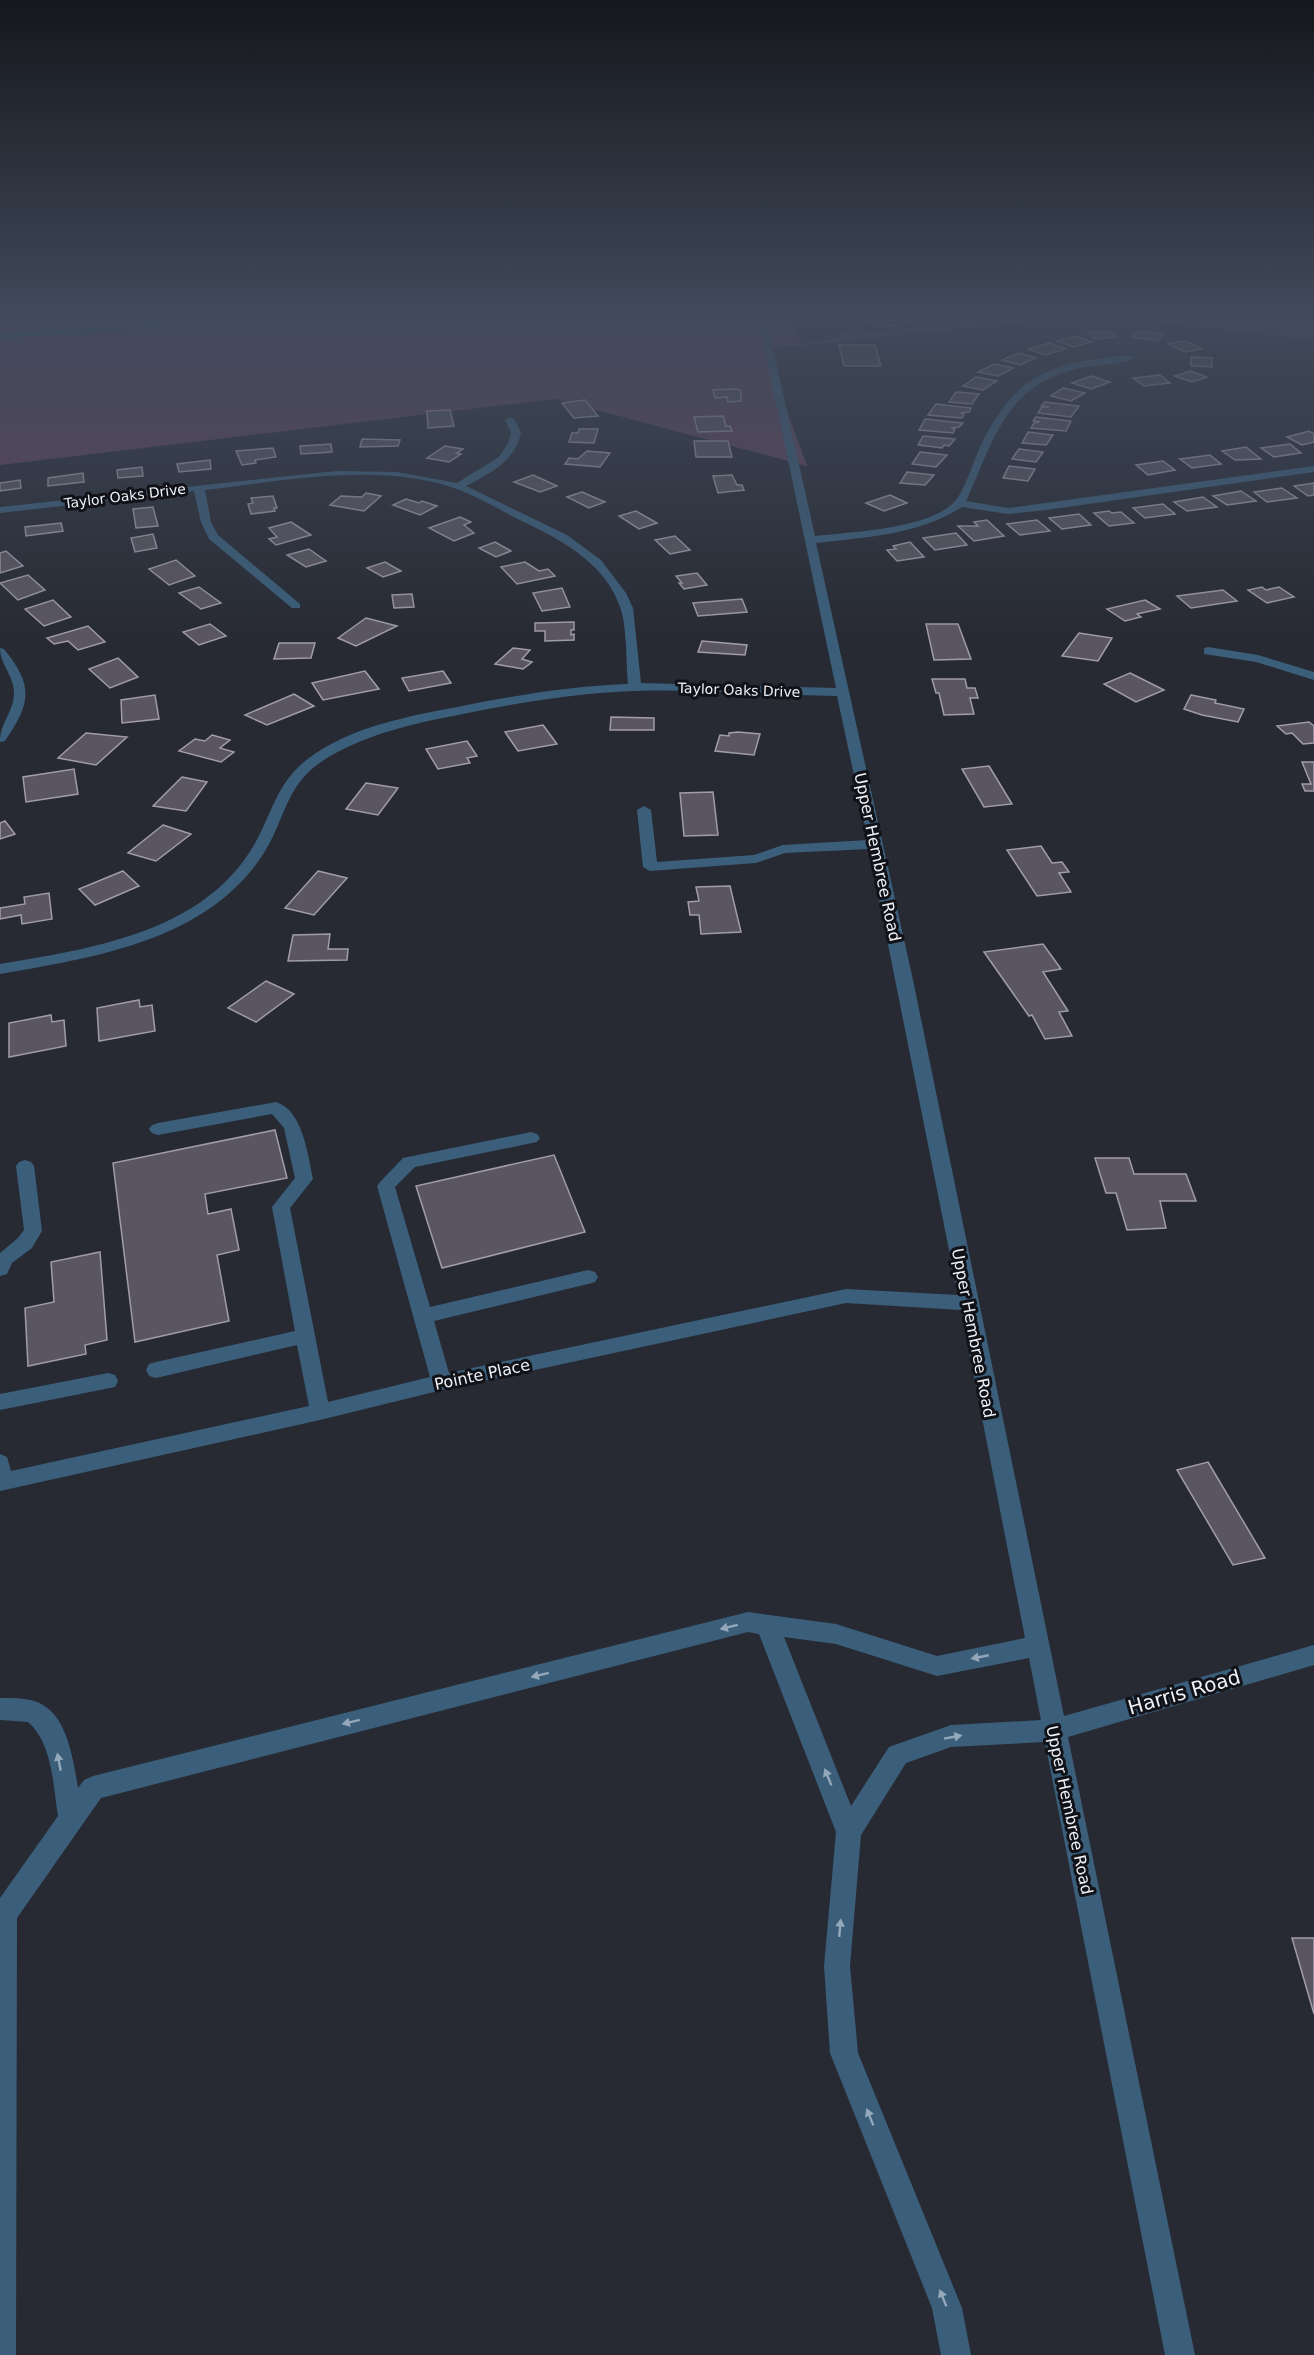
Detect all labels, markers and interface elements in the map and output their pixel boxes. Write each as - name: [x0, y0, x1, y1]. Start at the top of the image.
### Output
- street label: Taylor Oaks Drive: [62, 481, 187, 512]
- street label: Taylor Oaks Drive: [676, 680, 801, 700]
- street label: Upper Hembree Road: [850, 771, 905, 943]
- street label: Upper Hembree Road: [948, 1247, 999, 1419]
- street label: Pointe Place: [433, 1355, 532, 1394]
- one-way arrow: [720, 1622, 738, 1632]
- one-way arrow: [970, 1653, 989, 1662]
- street label: Harris Road: [1125, 1664, 1243, 1720]
- one-way arrow: [531, 1670, 549, 1680]
- one-way arrow: [342, 1718, 360, 1728]
- street label: Upper Hembree Road: [1042, 1724, 1097, 1896]
- one-way arrow: [944, 1732, 963, 1741]
- one-way arrow: [54, 1752, 63, 1771]
- one-way arrow: [822, 1768, 832, 1786]
- one-way arrow: [835, 1918, 845, 1937]
- one-way arrow: [865, 2108, 874, 2126]
- one-way arrow: [938, 2289, 947, 2307]

